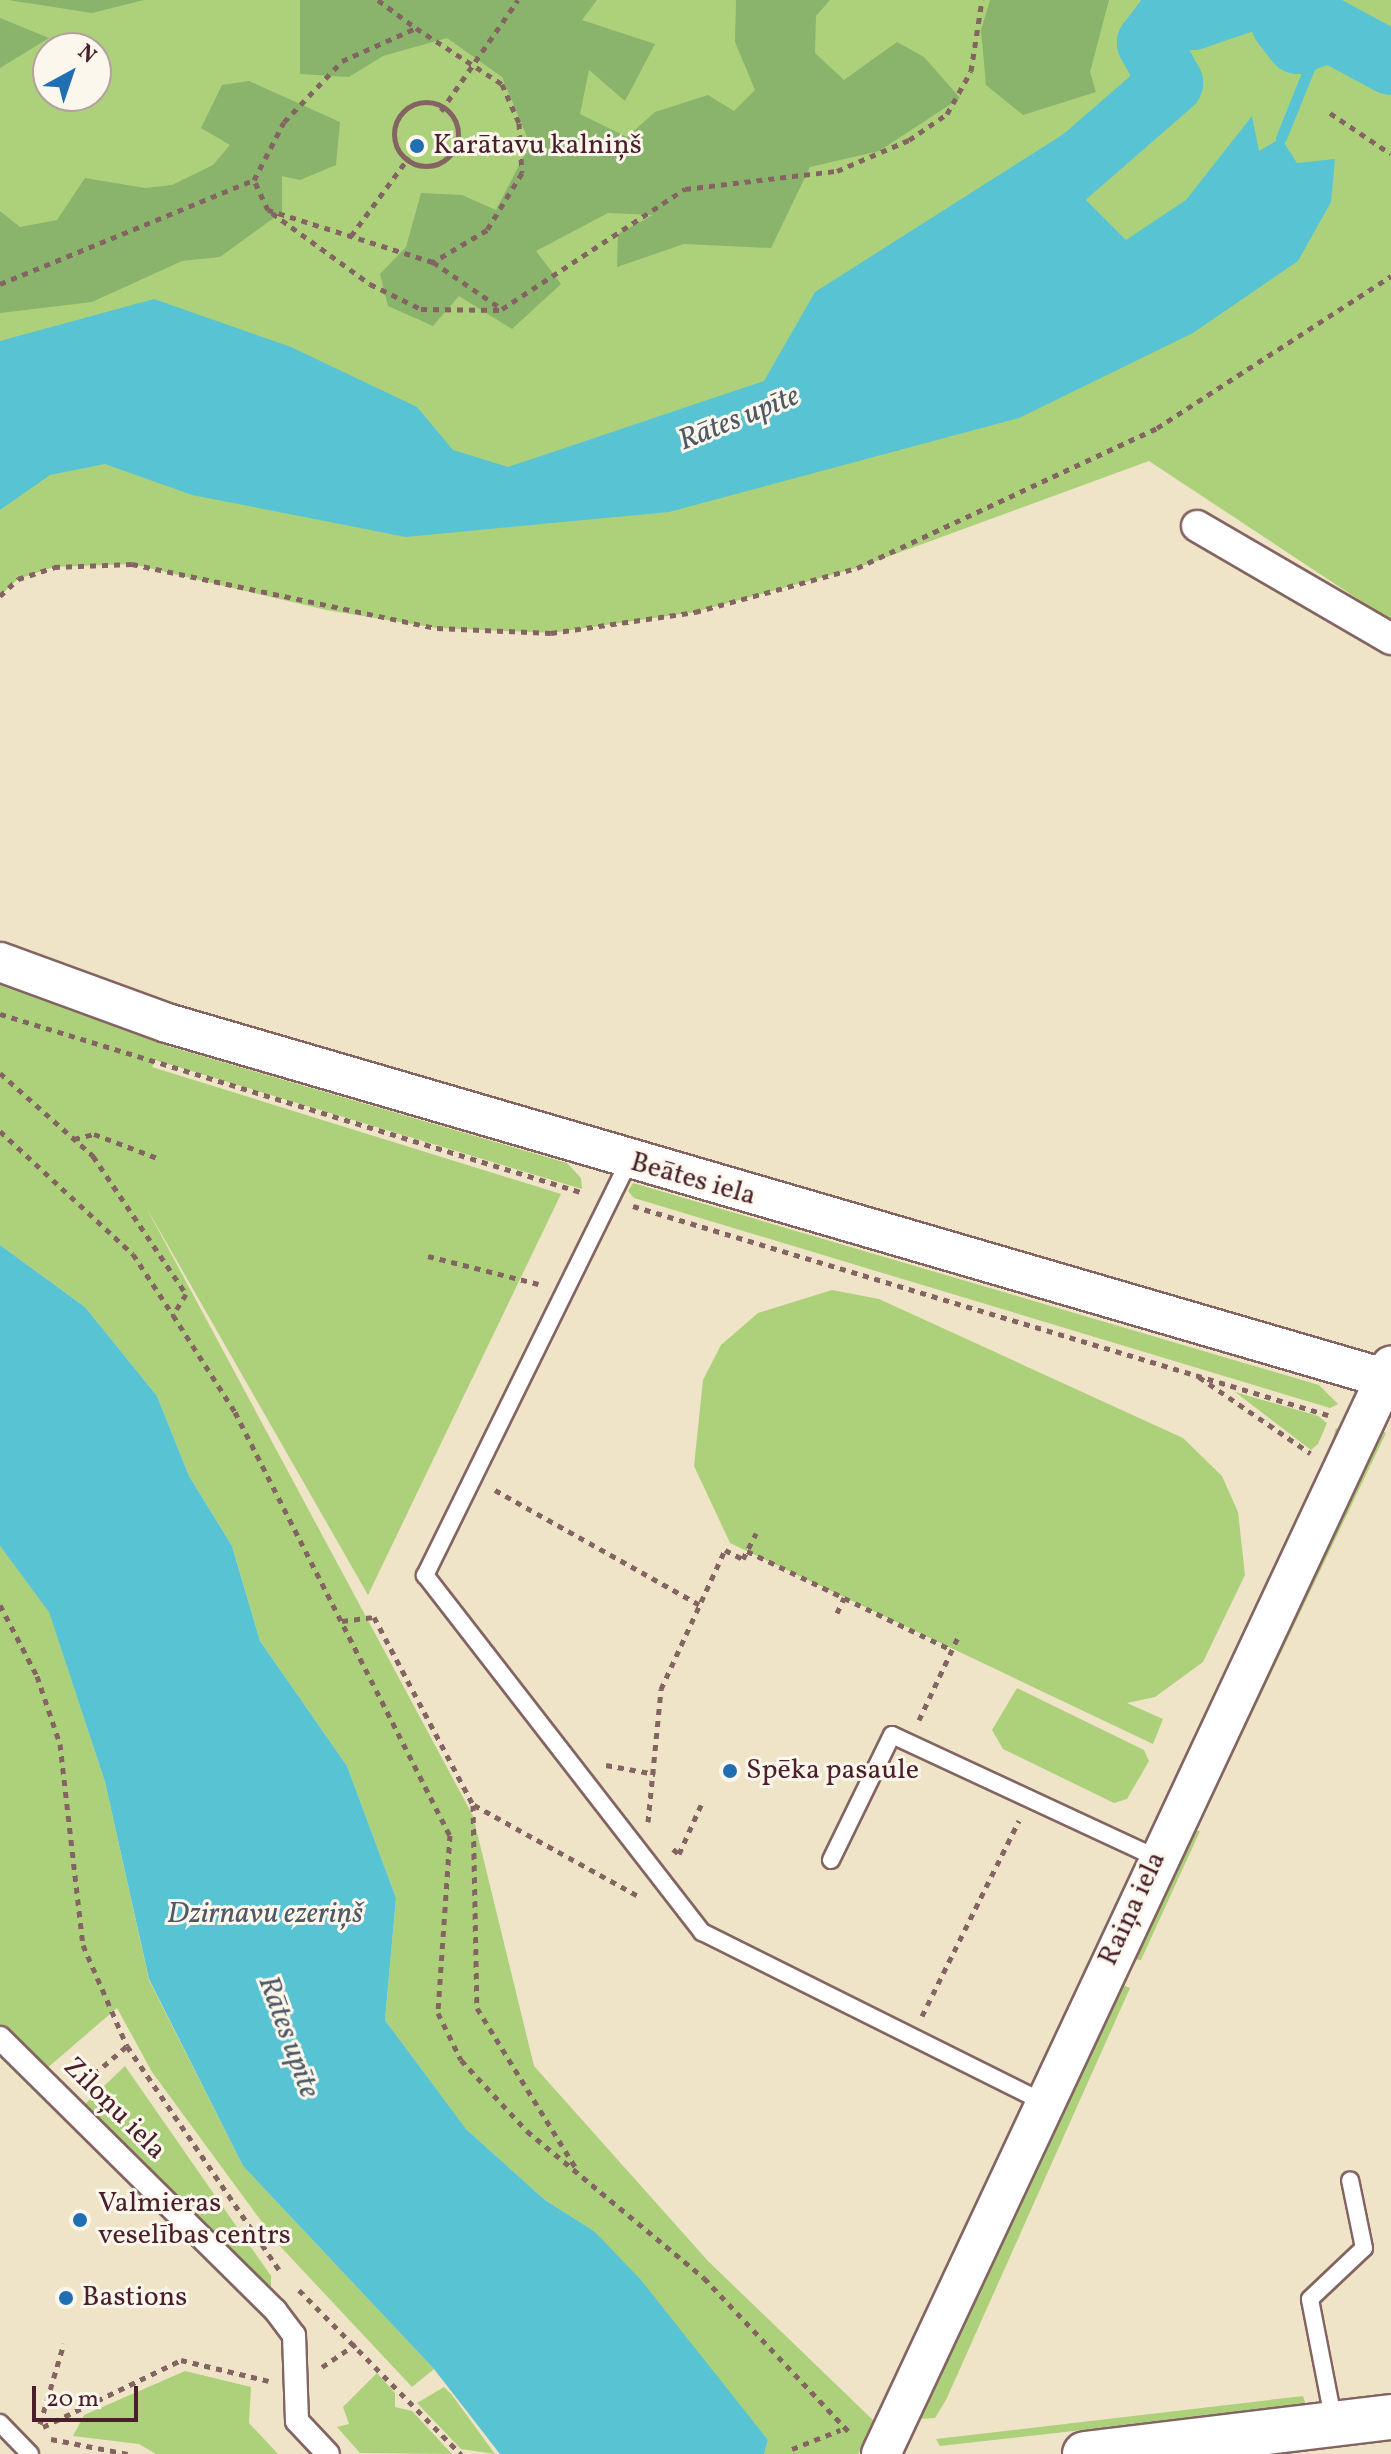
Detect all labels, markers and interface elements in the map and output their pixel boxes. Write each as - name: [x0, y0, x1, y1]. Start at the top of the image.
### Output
- north arrow: [32, 32, 112, 112]
- text: N: [70, 38, 103, 72]
- place label: Karātavu kalniņš: [433, 129, 642, 163]
- marker: Karātavu kalniņš: [408, 137, 426, 155]
- water label: Rātes upīte: [673, 379, 805, 459]
- street label: Beātes iela: [627, 1146, 759, 1214]
- place label: Spēka pasaule: [746, 1754, 919, 1788]
- marker: Spēka pasaule: [721, 1762, 739, 1780]
- street label: Raiņa iela: [1092, 1847, 1174, 1971]
- water label: Dzirnavu ezeriņš: [167, 1896, 363, 1932]
- water label: Rātes upīte: [249, 1971, 327, 2103]
- street label: Ziloņu iela: [56, 2051, 172, 2167]
- place label: Valmieras veselības centrs: [98, 2187, 291, 2253]
- marker: Valmieras veselības centrs: [69, 2209, 91, 2231]
- place label: Bastions: [82, 2281, 187, 2315]
- marker: Bastions: [57, 2289, 75, 2307]
- scale bar: [36, 2370, 142, 2420]
- text: 20 m: [46, 2383, 99, 2417]

